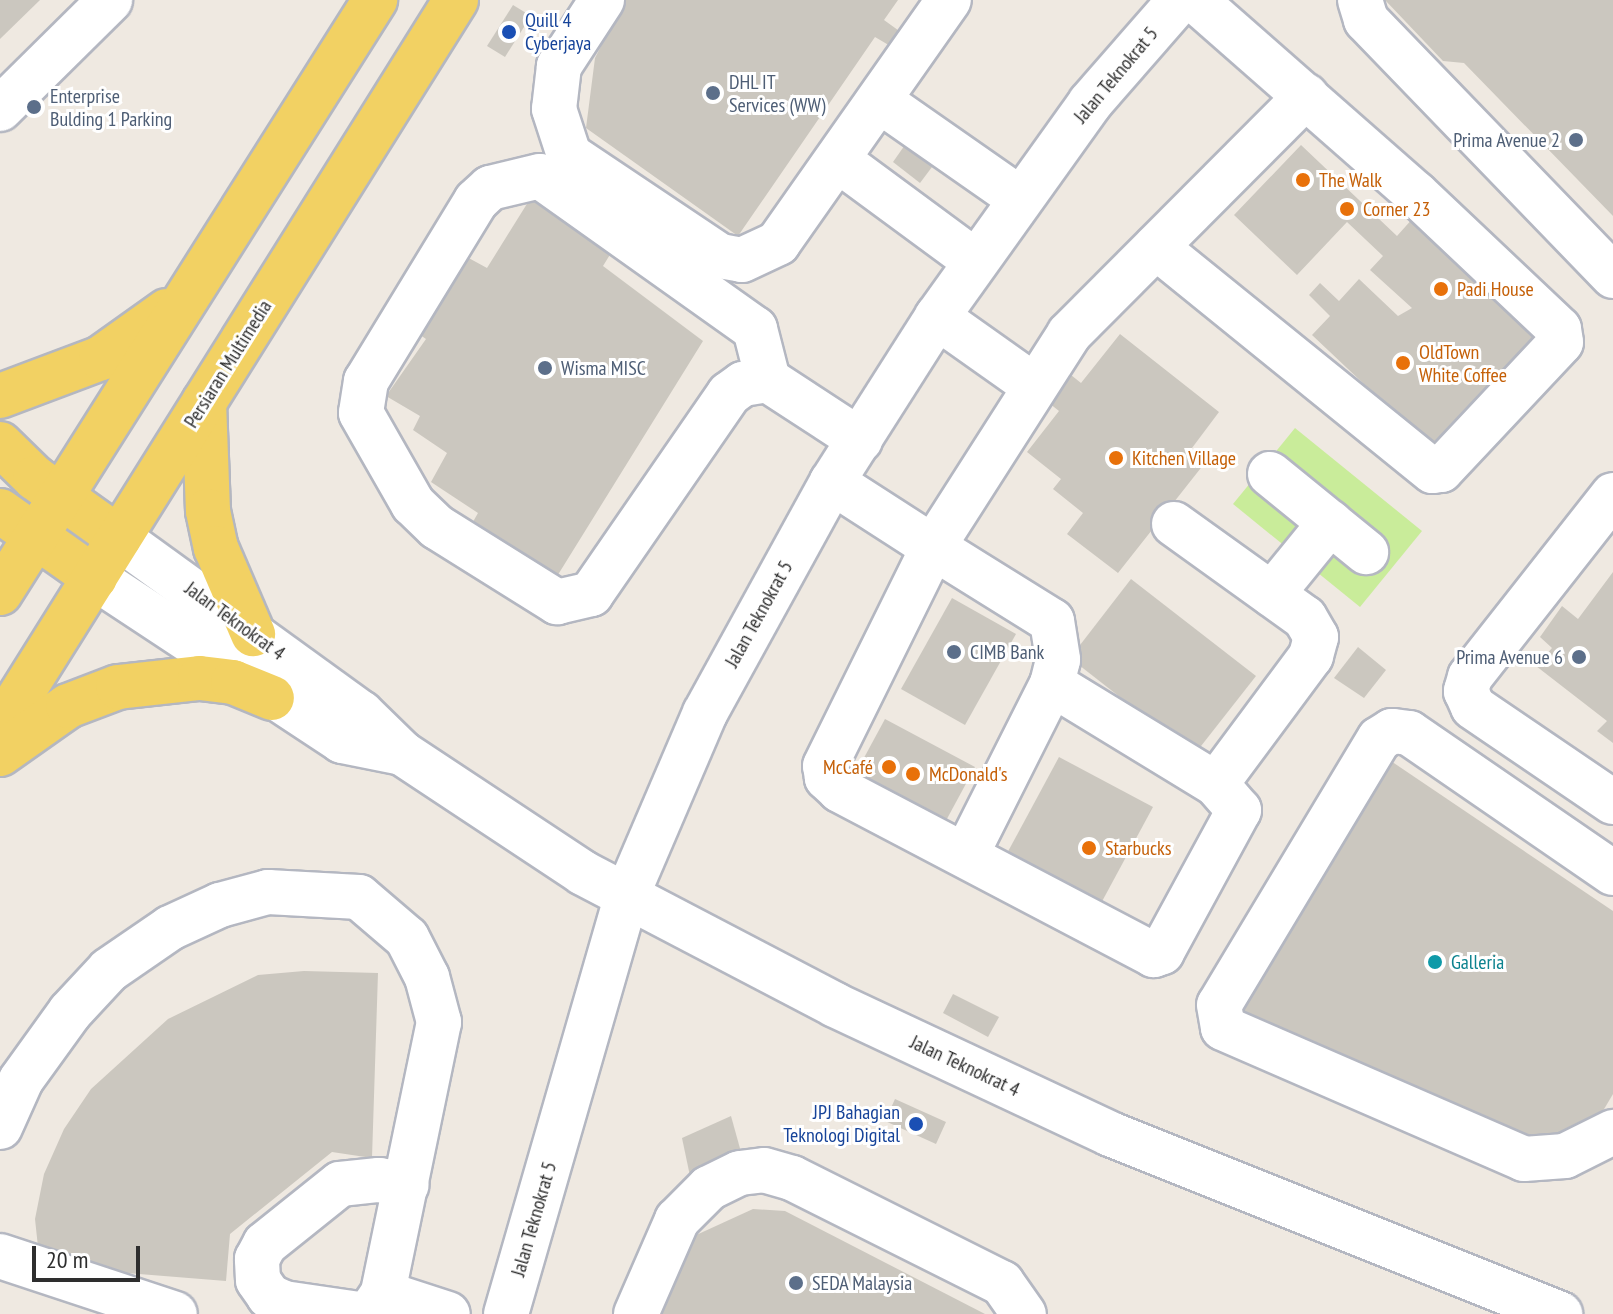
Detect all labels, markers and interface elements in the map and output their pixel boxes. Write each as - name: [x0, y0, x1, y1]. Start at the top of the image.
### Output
- place label: Quill 4 Cyberjaya: [525, 8, 591, 55]
- street label: Jalan Teknokrat 5: [1069, 22, 1163, 128]
- marker: Quill 4 Cyberjaya: [500, 23, 518, 41]
- place label: DHL IT Services (WW): [729, 70, 825, 117]
- place label: Enterprise Bulding 1 Parking: [50, 84, 172, 131]
- marker: DHL IT Services (WW): [704, 84, 722, 102]
- marker: Enterprise Bulding 1 Parking: [25, 98, 43, 116]
- place label: Prima Avenue 2: [1453, 128, 1560, 152]
- marker: Prima Avenue 2: [1567, 131, 1585, 149]
- place label: The Walk: [1319, 168, 1382, 192]
- marker: The Walk: [1294, 171, 1312, 189]
- place label: Corner 23: [1363, 197, 1430, 221]
- marker: Corner 23: [1338, 200, 1356, 218]
- place label: Padi House: [1457, 277, 1534, 301]
- marker: Padi House: [1432, 280, 1450, 298]
- street label: Persiaran Multimedia: [179, 296, 277, 432]
- place label: OldTown White Coffee: [1419, 340, 1507, 387]
- marker: OldTown White Coffee: [1394, 354, 1412, 372]
- place label: Wisma MISC: [561, 356, 646, 380]
- marker: Wisma MISC: [536, 359, 554, 377]
- place label: Kitchen Village: [1132, 446, 1237, 470]
- marker: Kitchen Village: [1107, 449, 1125, 467]
- street label: Jalan Teknokrat 5: [720, 556, 798, 672]
- street label: Jalan Teknokrat 4: [180, 576, 290, 666]
- place label: CIMB Bank: [970, 640, 1044, 664]
- marker: CIMB Bank: [945, 643, 963, 661]
- place label: Prima Avenue 6: [1456, 645, 1563, 669]
- marker: Prima Avenue 6: [1570, 648, 1588, 666]
- place label: McCafé: [823, 755, 873, 779]
- marker: McCafé: [880, 758, 898, 776]
- place label: McDonald's: [929, 762, 1007, 786]
- marker: McDonald's: [904, 765, 922, 783]
- place label: Starbucks: [1105, 836, 1172, 860]
- marker: Starbucks: [1080, 839, 1098, 857]
- place label: Galleria: [1451, 950, 1504, 974]
- marker: Galleria: [1426, 953, 1444, 971]
- street label: Jalan Teknokrat 4: [906, 1030, 1024, 1102]
- place label: JPJ Bahagian Teknologi Digital: [783, 1100, 900, 1147]
- marker: JPJ Bahagian Teknologi Digital: [907, 1115, 925, 1133]
- street label: Jalan Teknokrat 5: [506, 1159, 562, 1279]
- scale bar: [36, 1230, 144, 1280]
- text: 20 m: [46, 1244, 88, 1275]
- place label: SEDA Malaysia: [812, 1271, 913, 1295]
- marker: SEDA Malaysia: [787, 1274, 805, 1292]

